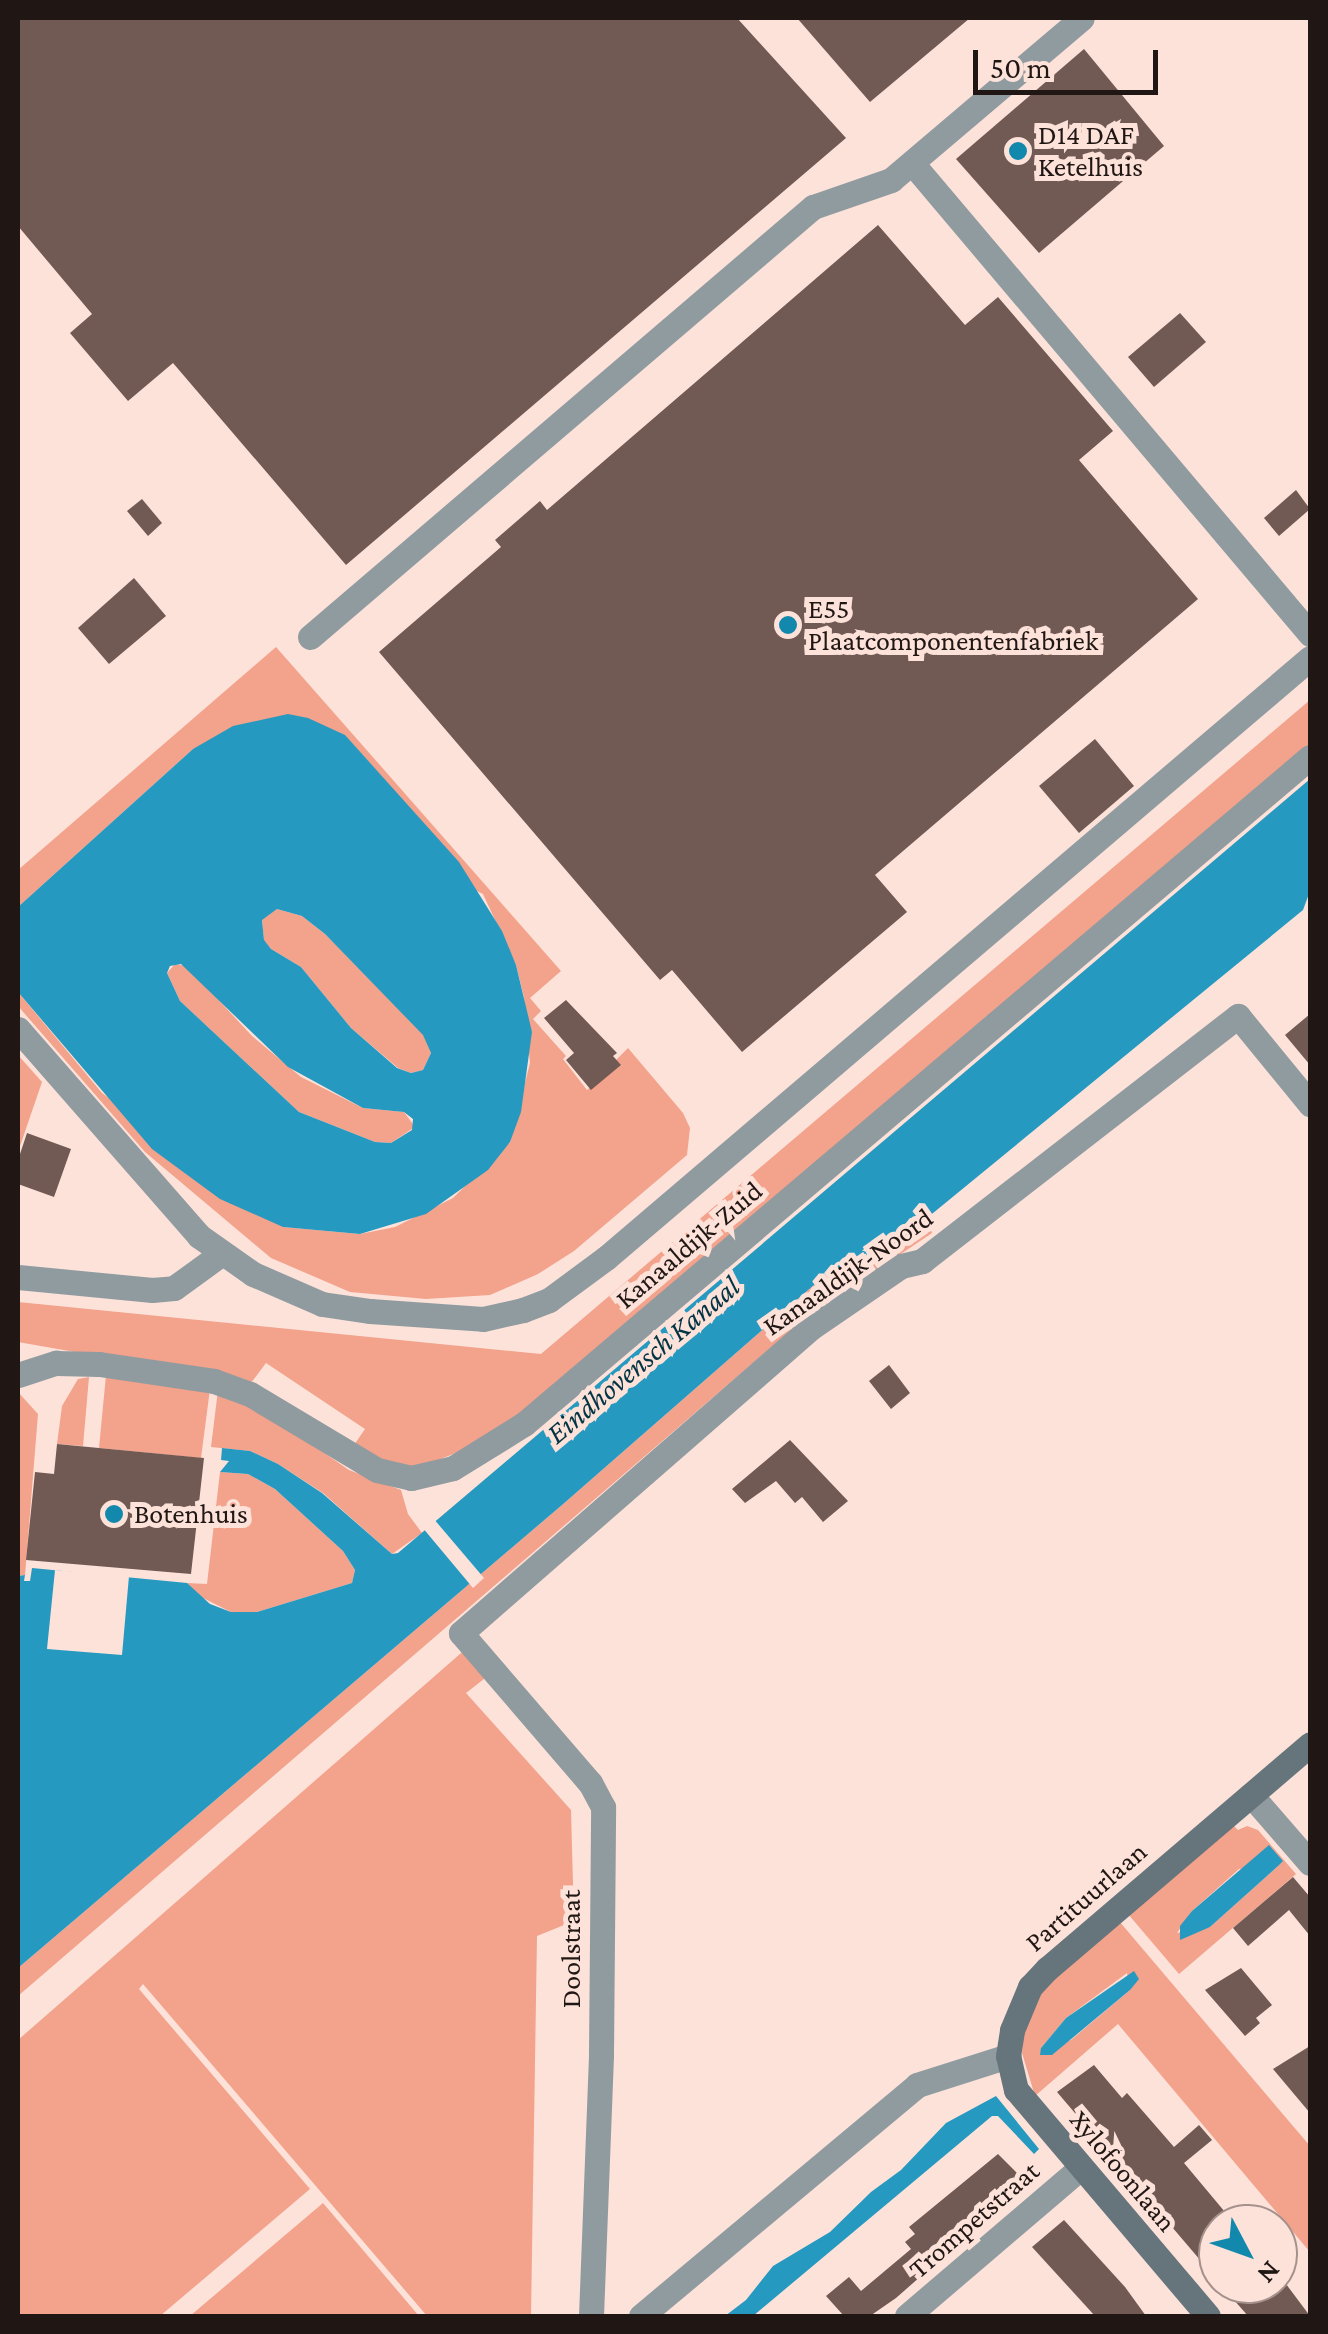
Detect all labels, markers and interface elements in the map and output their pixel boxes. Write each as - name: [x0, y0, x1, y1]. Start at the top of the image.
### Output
- scale bar: [978, 30, 1163, 92]
- text: 50 m: [990, 51, 1051, 84]
- place label: D14 DAF Ketelhuis: [1038, 118, 1143, 184]
- marker: D14 DAF Ketelhuis: [1007, 140, 1029, 162]
- place label: E55 Plaatcomponentenfabriek: [808, 592, 1098, 658]
- marker: E55 Plaatcomponentenfabriek: [777, 614, 799, 636]
- street label: Kanaaldijk-Zuid: [609, 1174, 769, 1316]
- street label: Kanaaldijk-Noord: [757, 1201, 939, 1343]
- water label: Eindhovensch Kanaal: [539, 1269, 747, 1451]
- place label: Botenhuis: [134, 1497, 248, 1531]
- marker: Botenhuis: [103, 1503, 125, 1525]
- street label: Partituurlaan: [1018, 1835, 1154, 1959]
- street label: Doolstraat: [554, 1890, 588, 2008]
- street label: Xylofoonlaan: [1062, 2103, 1184, 2239]
- street label: Trompetstraat: [902, 2154, 1046, 2286]
- north arrow: [1198, 2204, 1298, 2304]
- text: N: [1252, 2255, 1287, 2290]

